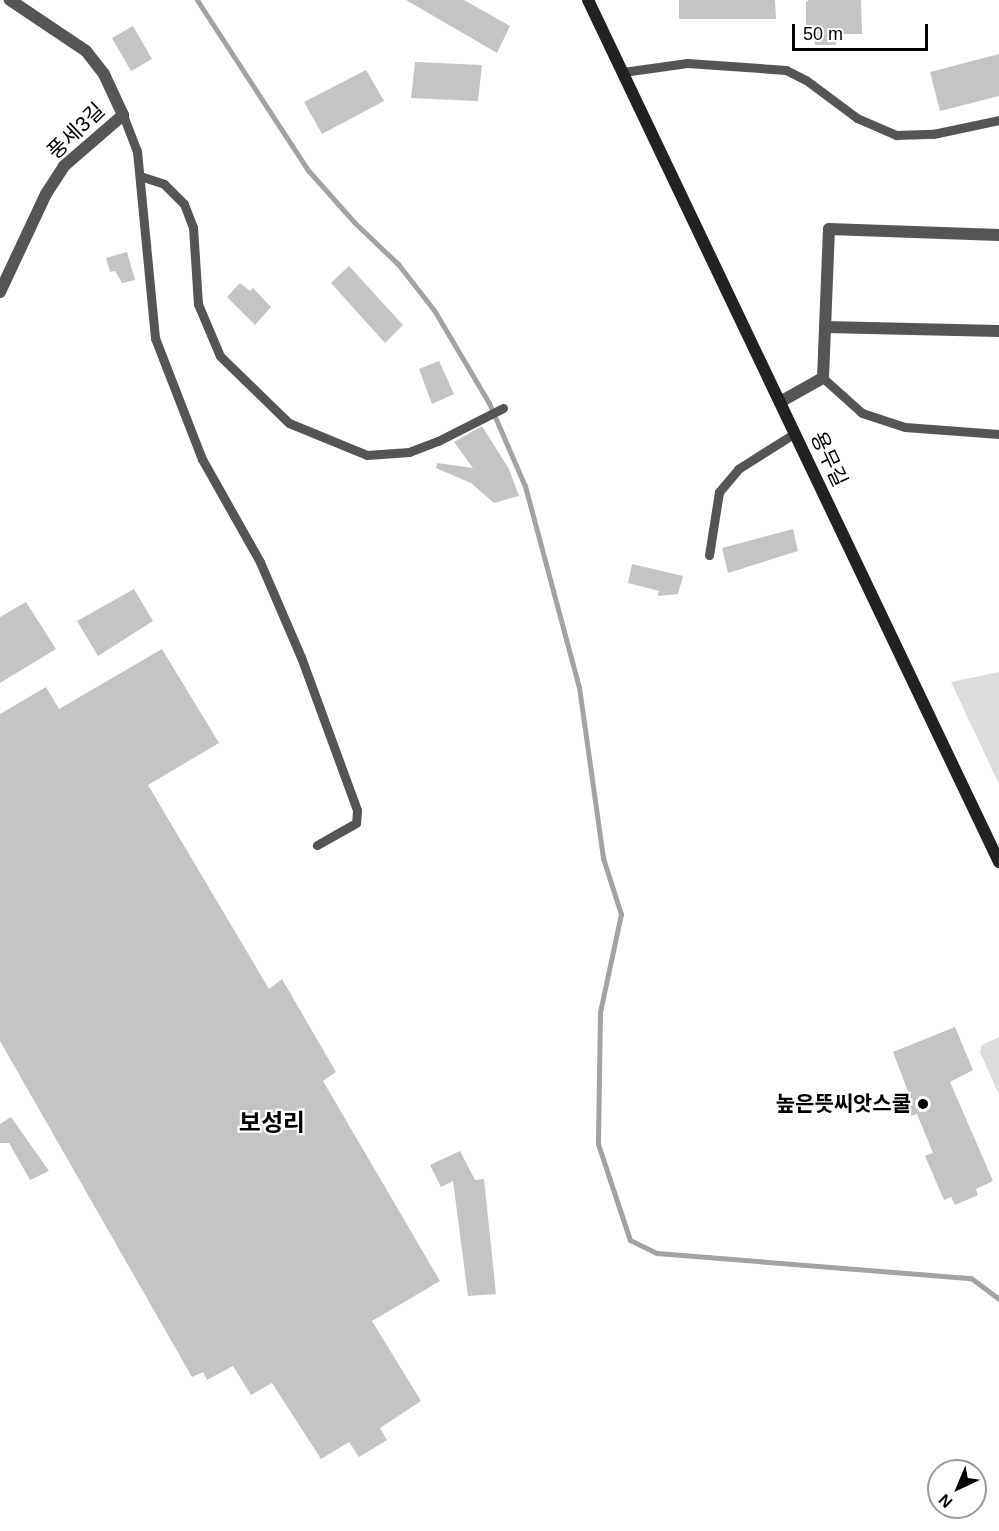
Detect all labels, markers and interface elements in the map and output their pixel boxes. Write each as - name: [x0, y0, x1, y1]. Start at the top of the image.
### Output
- scale bar: [795, 12, 932, 50]
- text: 50 m: [803, 24, 843, 44]
- street label: 풍세3길: [42, 98, 110, 164]
- street label: 용무길: [805, 427, 853, 491]
- place label: 높은뜻씨앗스쿨: [776, 1091, 911, 1117]
- marker: 높은뜻씨앗스쿨: [916, 1097, 930, 1111]
- district label: 보성리: [239, 1109, 305, 1137]
- north arrow: [927, 1459, 987, 1519]
- text: N: [935, 1491, 956, 1511]

